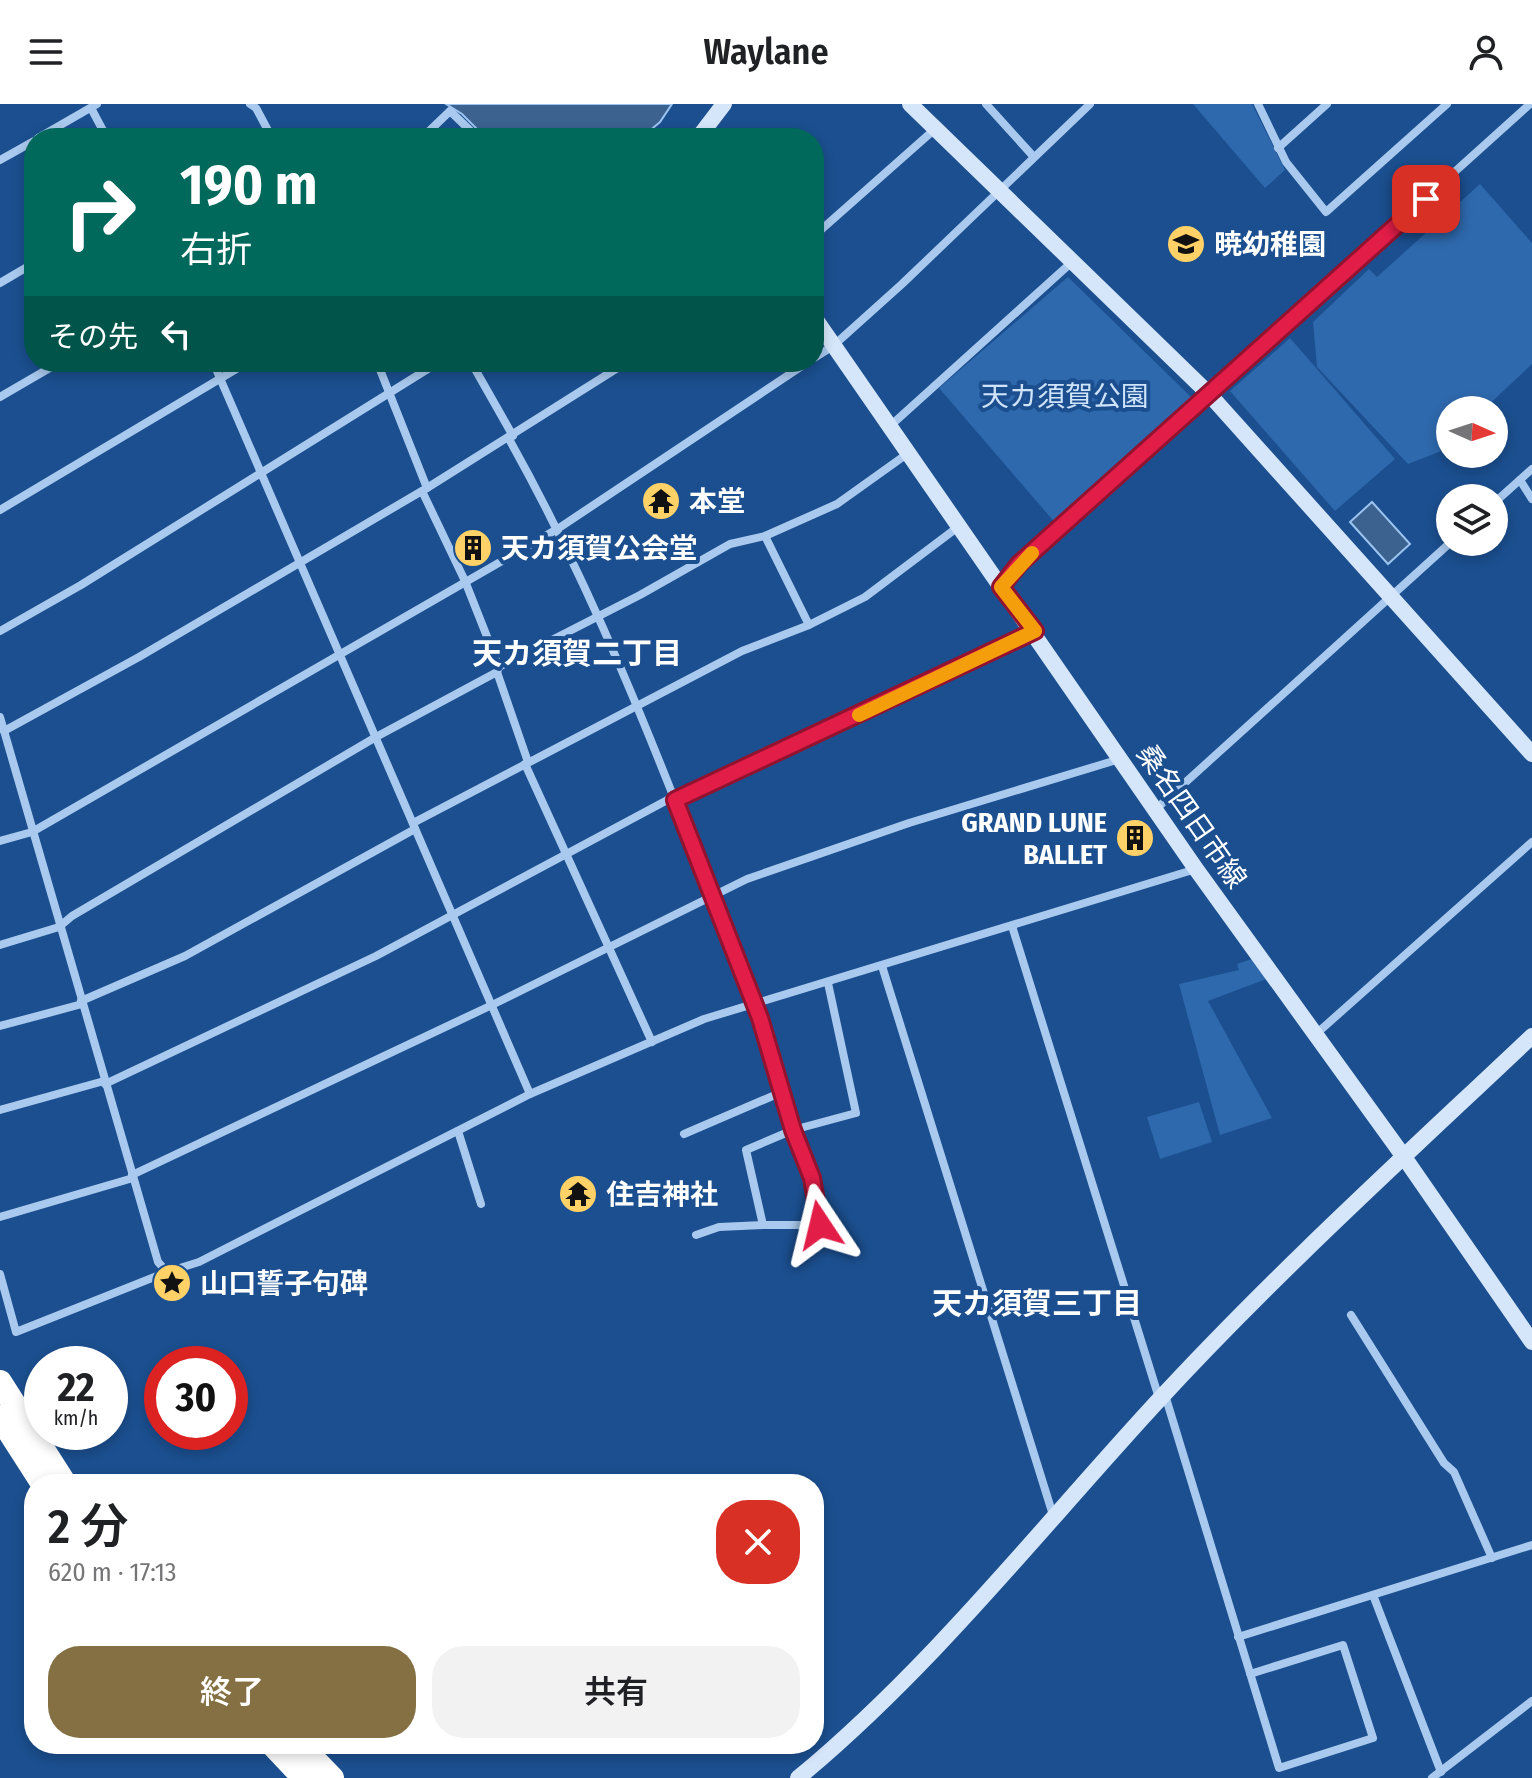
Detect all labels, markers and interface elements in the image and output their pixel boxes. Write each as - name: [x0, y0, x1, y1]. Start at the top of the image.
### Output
- icon: menu: [24, 30, 68, 74]
- text: Waylane: [703, 30, 829, 74]
- icon: person: [1464, 30, 1508, 74]
- text: 190 m: [180, 152, 318, 219]
- icon: right: [48, 160, 152, 264]
- pin: [1392, 165, 1460, 233]
- icon: arrive: [1404, 177, 1448, 221]
- school or university icon: 暁幼稚園: [1165, 223, 1207, 265]
- text: 右折: [180, 228, 252, 272]
- place label: 暁幼稚園: [1214, 228, 1326, 261]
- icon: left: [154, 312, 198, 356]
- text: その先: [48, 319, 138, 355]
- park label: 天カ須賀公園: [981, 380, 1149, 413]
- north arrow: [1436, 396, 1508, 468]
- map controls: [1436, 396, 1508, 556]
- temple icon: 本堂: [640, 480, 682, 522]
- button: layers: [1436, 484, 1508, 556]
- place label: 本堂: [689, 485, 745, 518]
- building icon: 天カ須賀公会堂: [452, 527, 494, 569]
- place label: 天カ須賀公会堂: [501, 532, 697, 565]
- district label: 天カ須賀二丁目: [472, 636, 682, 672]
- street label: 桑名四日市線: [1130, 738, 1253, 895]
- place label: GRAND LUNE BALLET: [961, 806, 1107, 871]
- building icon: GRAND LUNE BALLET: [1114, 817, 1156, 859]
- temple icon: 住吉神社: [557, 1173, 599, 1215]
- place label: 住吉神社: [606, 1178, 718, 1211]
- position arrow: [778, 1183, 862, 1267]
- place icon: 山口誓子句碑: [151, 1262, 193, 1304]
- place label: 山口誓子句碑: [200, 1267, 368, 1300]
- district label: 天カ須賀三丁目: [932, 1286, 1142, 1322]
- speed limit sign: 30: [144, 1346, 248, 1450]
- text: 22: [57, 1364, 95, 1412]
- text: km/h: [54, 1406, 98, 1430]
- text: 2 分: [48, 1498, 128, 1556]
- button: close: [716, 1500, 800, 1584]
- text: 620 m · 17:13: [48, 1557, 177, 1588]
- button: 終了: [48, 1646, 416, 1738]
- button: 共有: [432, 1646, 800, 1738]

